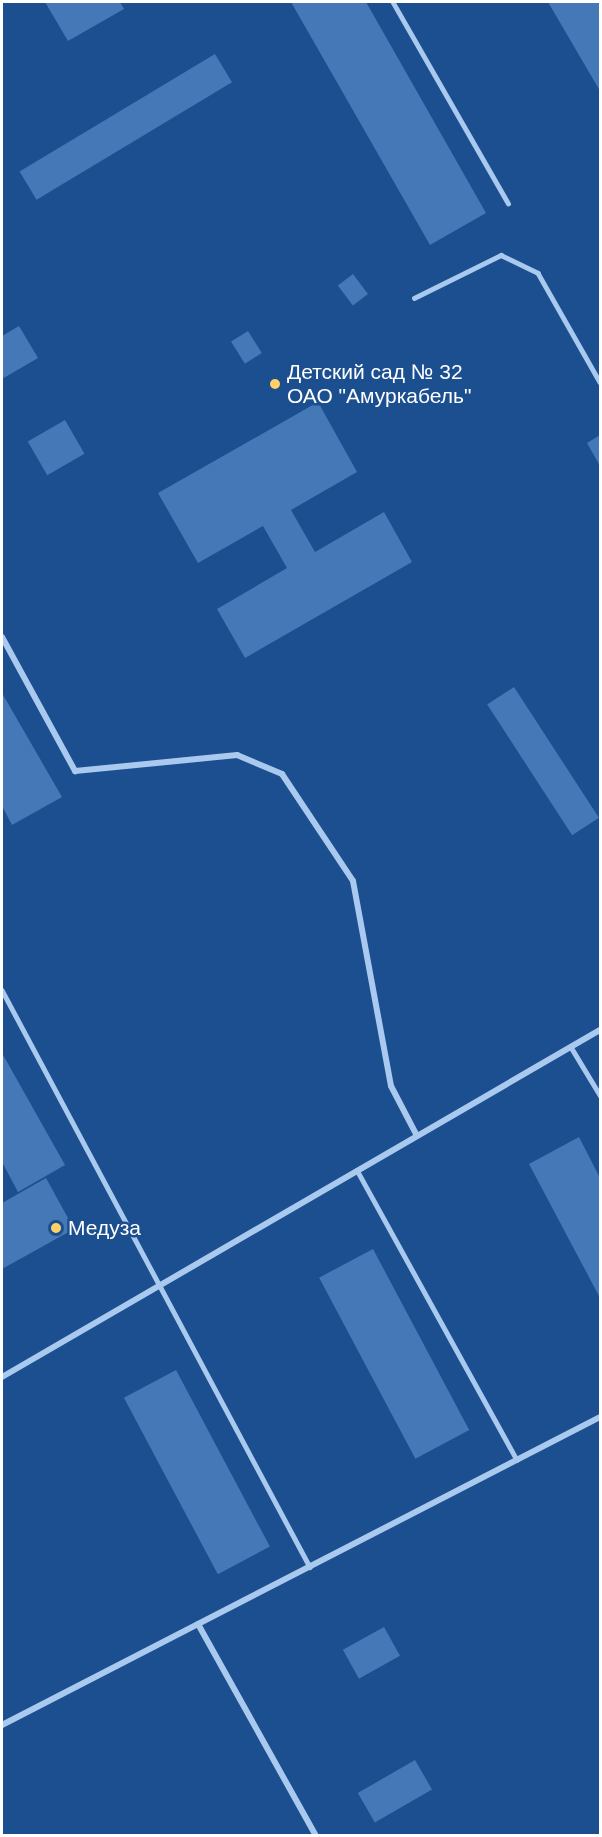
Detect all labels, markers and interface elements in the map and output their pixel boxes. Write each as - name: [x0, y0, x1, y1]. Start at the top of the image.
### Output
- place label: Детский сад № 32 ОАО "Амуркабель": [287, 359, 471, 409]
- marker: Детский сад № 32 ОАО "Амуркабель": [268, 377, 282, 391]
- place label: Медуза: [68, 1215, 141, 1241]
- marker: Медуза: [49, 1221, 63, 1235]

